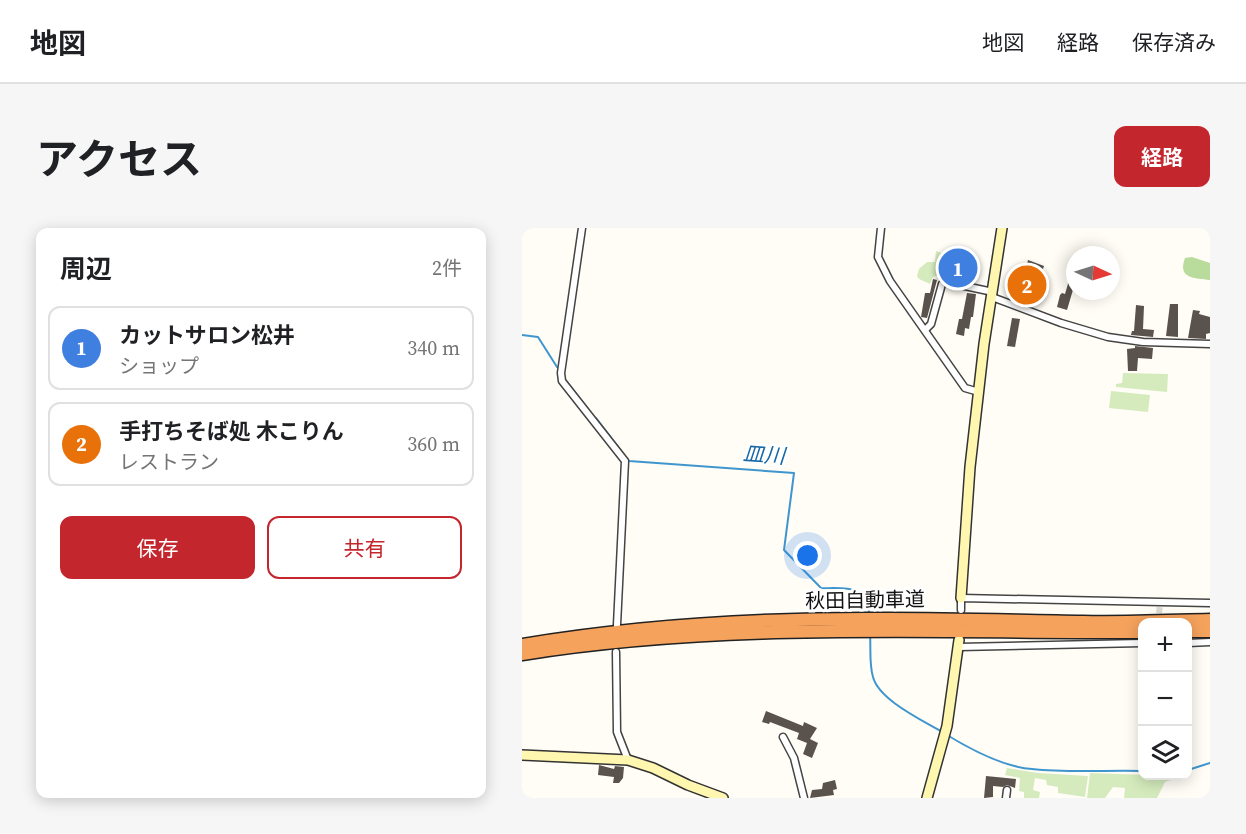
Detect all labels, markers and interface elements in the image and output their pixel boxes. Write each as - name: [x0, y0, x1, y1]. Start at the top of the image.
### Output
- text: 地図: [30, 24, 86, 62]
- text: 地図: [982, 28, 1024, 57]
- text: 経路: [1057, 28, 1099, 57]
- text: 保存済み: [1132, 28, 1216, 57]
- button: 経路: [1114, 126, 1210, 187]
- text: アクセス: [36, 130, 202, 188]
- pin: 1: [938, 246, 978, 291]
- north arrow: [1066, 246, 1120, 300]
- text: 周辺: [60, 251, 112, 287]
- text: 2件: [432, 254, 462, 282]
- pin: 2: [1008, 262, 1046, 308]
- text: カットサロン松井: [119, 320, 295, 350]
- text: 1: [76, 334, 87, 362]
- text: 340 m: [407, 334, 460, 362]
- text: ショップ: [119, 352, 199, 380]
- text: 手打ちそば処 木こりん: [119, 416, 344, 446]
- text: 2: [76, 430, 87, 458]
- text: 360 m: [407, 430, 460, 458]
- water label: 皿川: [742, 439, 788, 471]
- text: レストラン: [119, 448, 219, 476]
- button: 保存: [60, 516, 255, 579]
- button: 共有: [267, 516, 462, 579]
- your location: [793, 541, 822, 570]
- street label: 秋田自動車道: [805, 585, 925, 615]
- map controls: [1138, 618, 1192, 780]
- button: +: [1138, 618, 1192, 672]
- button: −: [1138, 672, 1192, 726]
- button: layers: [1138, 726, 1192, 780]

